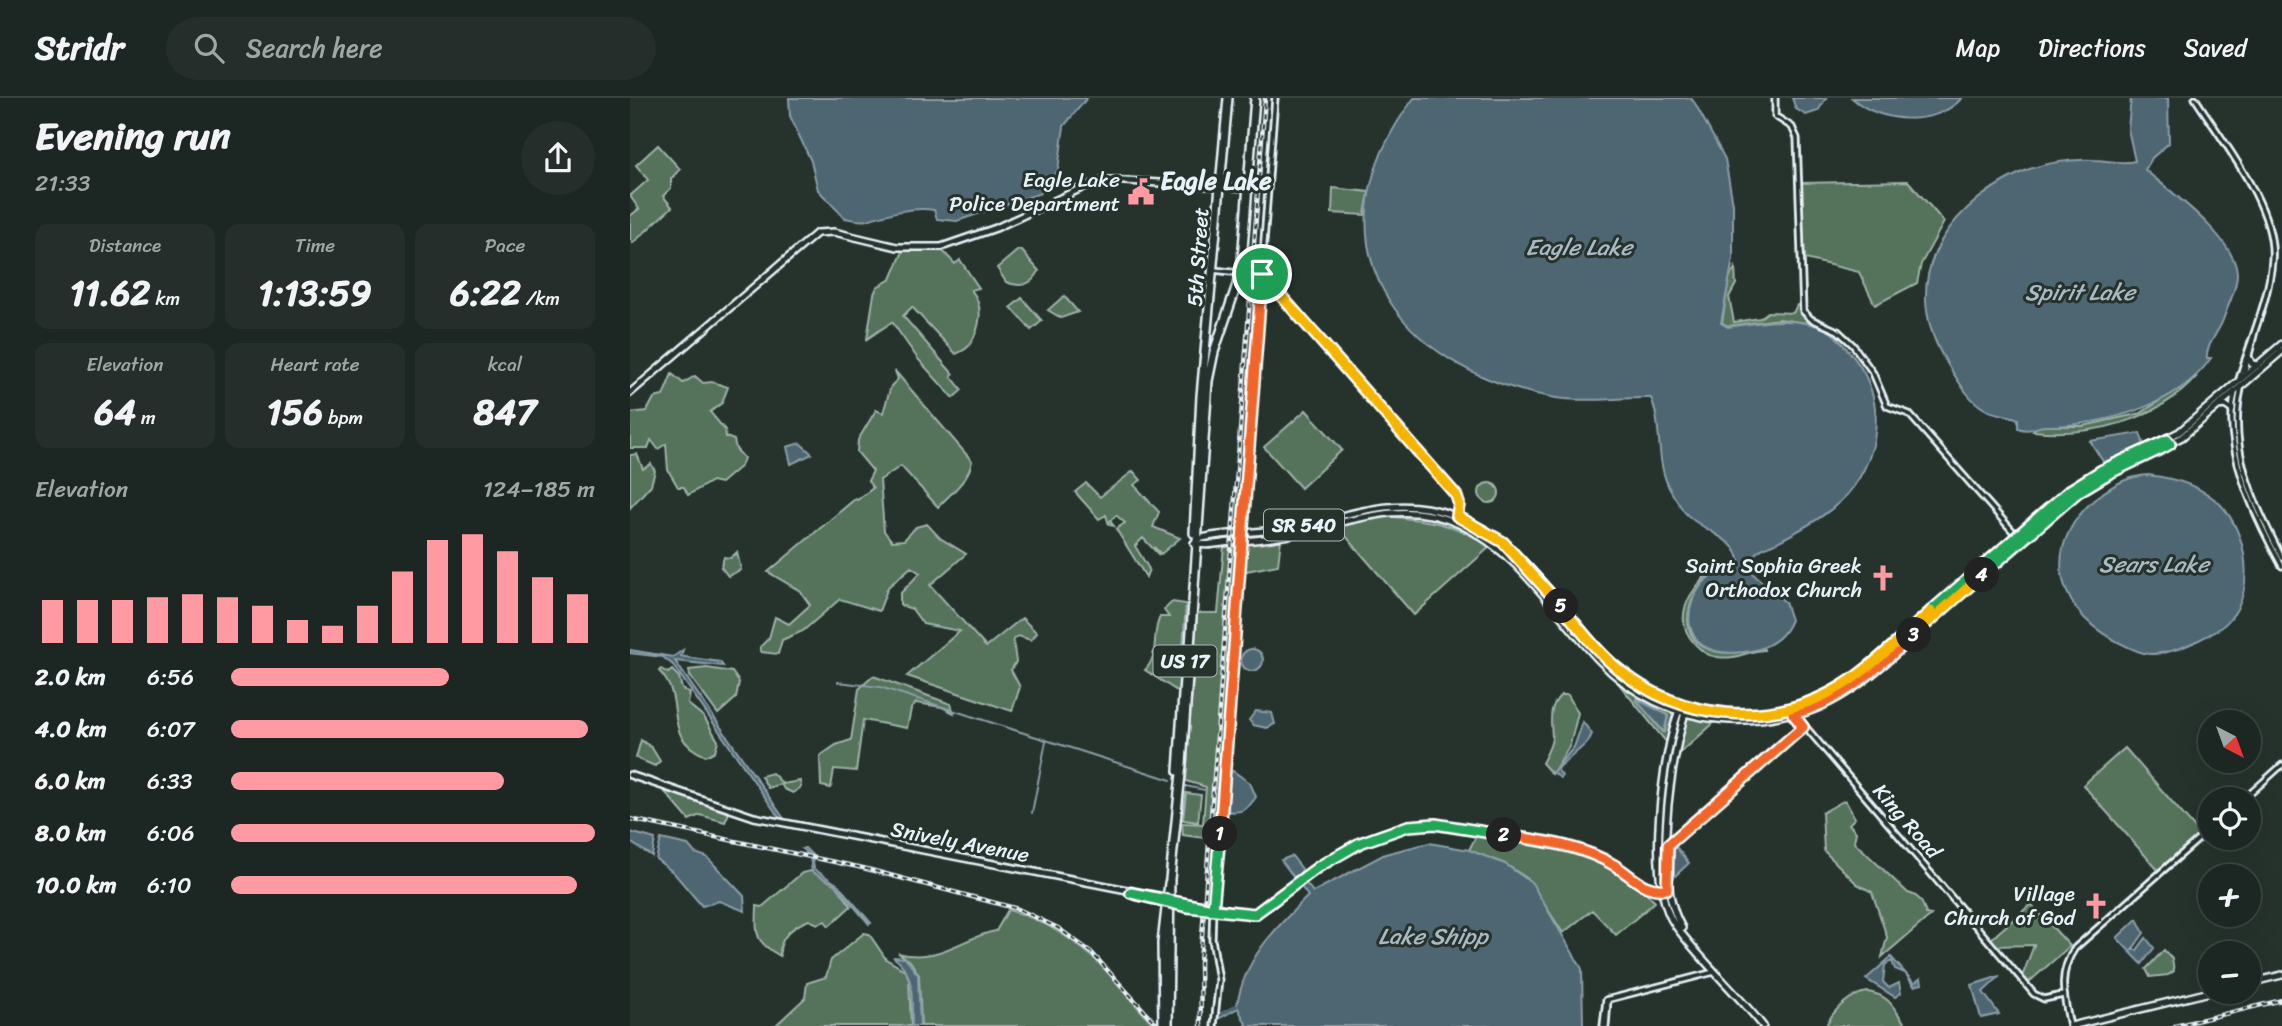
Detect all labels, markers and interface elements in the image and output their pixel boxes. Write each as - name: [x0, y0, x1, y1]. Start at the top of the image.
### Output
- search box: [166, 17, 656, 80]
- text: Stridr: [35, 19, 124, 77]
- text: Search here: [246, 25, 383, 71]
- text: Map: [1956, 27, 2000, 69]
- text: Directions: [2038, 27, 2146, 69]
- text: Saved: [2184, 27, 2247, 69]
- icon: search: [190, 29, 228, 67]
- text: Evening run: [35, 103, 231, 170]
- button: share: [521, 121, 595, 195]
- district label: Eagle Lake: [1160, 160, 1272, 202]
- place label: Eagle Lake Police Department: [949, 161, 1120, 223]
- text: 21:33: [35, 163, 90, 204]
- public building icon: Eagle Lake Police Department: [1126, 177, 1156, 207]
- street label: 5th Street: [1176, 206, 1220, 308]
- water label: Eagle Lake: [1526, 227, 1634, 268]
- text: Distance: [89, 229, 161, 262]
- text: Time: [295, 229, 335, 262]
- text: Pace: [485, 229, 525, 262]
- pin: [1232, 244, 1292, 304]
- icon: arrive: [1243, 255, 1281, 293]
- text: 11.62: [70, 262, 151, 324]
- text: 1:13:59: [258, 262, 372, 324]
- text: 6:22: [450, 262, 521, 324]
- water label: Spirit Lake: [2025, 272, 2137, 313]
- text: km: [151, 282, 180, 315]
- text: /km: [521, 282, 560, 315]
- text: Elevation: [87, 348, 163, 381]
- text: Heart rate: [270, 348, 360, 381]
- text: kcal: [488, 348, 522, 381]
- text: 64: [94, 381, 136, 443]
- text: 156: [267, 381, 323, 443]
- text: 847: [474, 381, 536, 443]
- text: m: [136, 401, 156, 434]
- text: bpm: [323, 401, 363, 434]
- text: Elevation: [35, 469, 128, 510]
- text: 124–185 m: [483, 469, 595, 510]
- road number: SR 540: [1264, 510, 1344, 540]
- water label: Sears Lake: [2099, 544, 2211, 585]
- place label: Saint Sophia Greek Orthodox Church: [1685, 547, 1862, 609]
- pin: 4: [1964, 558, 2000, 592]
- text: 4: [1976, 558, 1987, 591]
- church icon: Saint Sophia Greek Orthodox Church: [1868, 563, 1898, 593]
- pin: 5: [1544, 588, 1578, 624]
- text: 5: [1555, 589, 1566, 622]
- pin: 3: [1896, 618, 1932, 652]
- text: 3: [1908, 618, 1919, 651]
- road number: US 17: [1154, 646, 1216, 676]
- text: 2.0 km: [35, 657, 106, 698]
- text: 6:56: [147, 657, 194, 698]
- text: 4.0 km: [35, 709, 107, 750]
- text: 6:07: [147, 709, 195, 750]
- north arrow: [2198, 710, 2261, 774]
- map controls: [2198, 710, 2261, 1004]
- text: 6.0 km: [35, 761, 105, 802]
- text: 6:33: [147, 761, 192, 802]
- street label: King Road: [1863, 774, 1952, 869]
- button: locate: [2198, 787, 2261, 850]
- street label: Snively Avenue: [887, 810, 1033, 874]
- text: 8.0 km: [35, 813, 106, 854]
- text: 6:06: [147, 813, 195, 854]
- pin: 1: [1202, 816, 1238, 852]
- text: 1: [1215, 817, 1224, 850]
- pin: 2: [1486, 818, 1522, 852]
- text: 2: [1498, 818, 1509, 851]
- button: +: [2198, 864, 2261, 927]
- text: 10.0 km: [35, 865, 117, 906]
- text: 6:10: [147, 865, 191, 906]
- place label: Village Church of God: [1944, 875, 2077, 937]
- church icon: Village Church of God: [2081, 891, 2111, 921]
- water label: Lake Shipp: [1378, 916, 1490, 957]
- button: −: [2198, 941, 2261, 1004]

